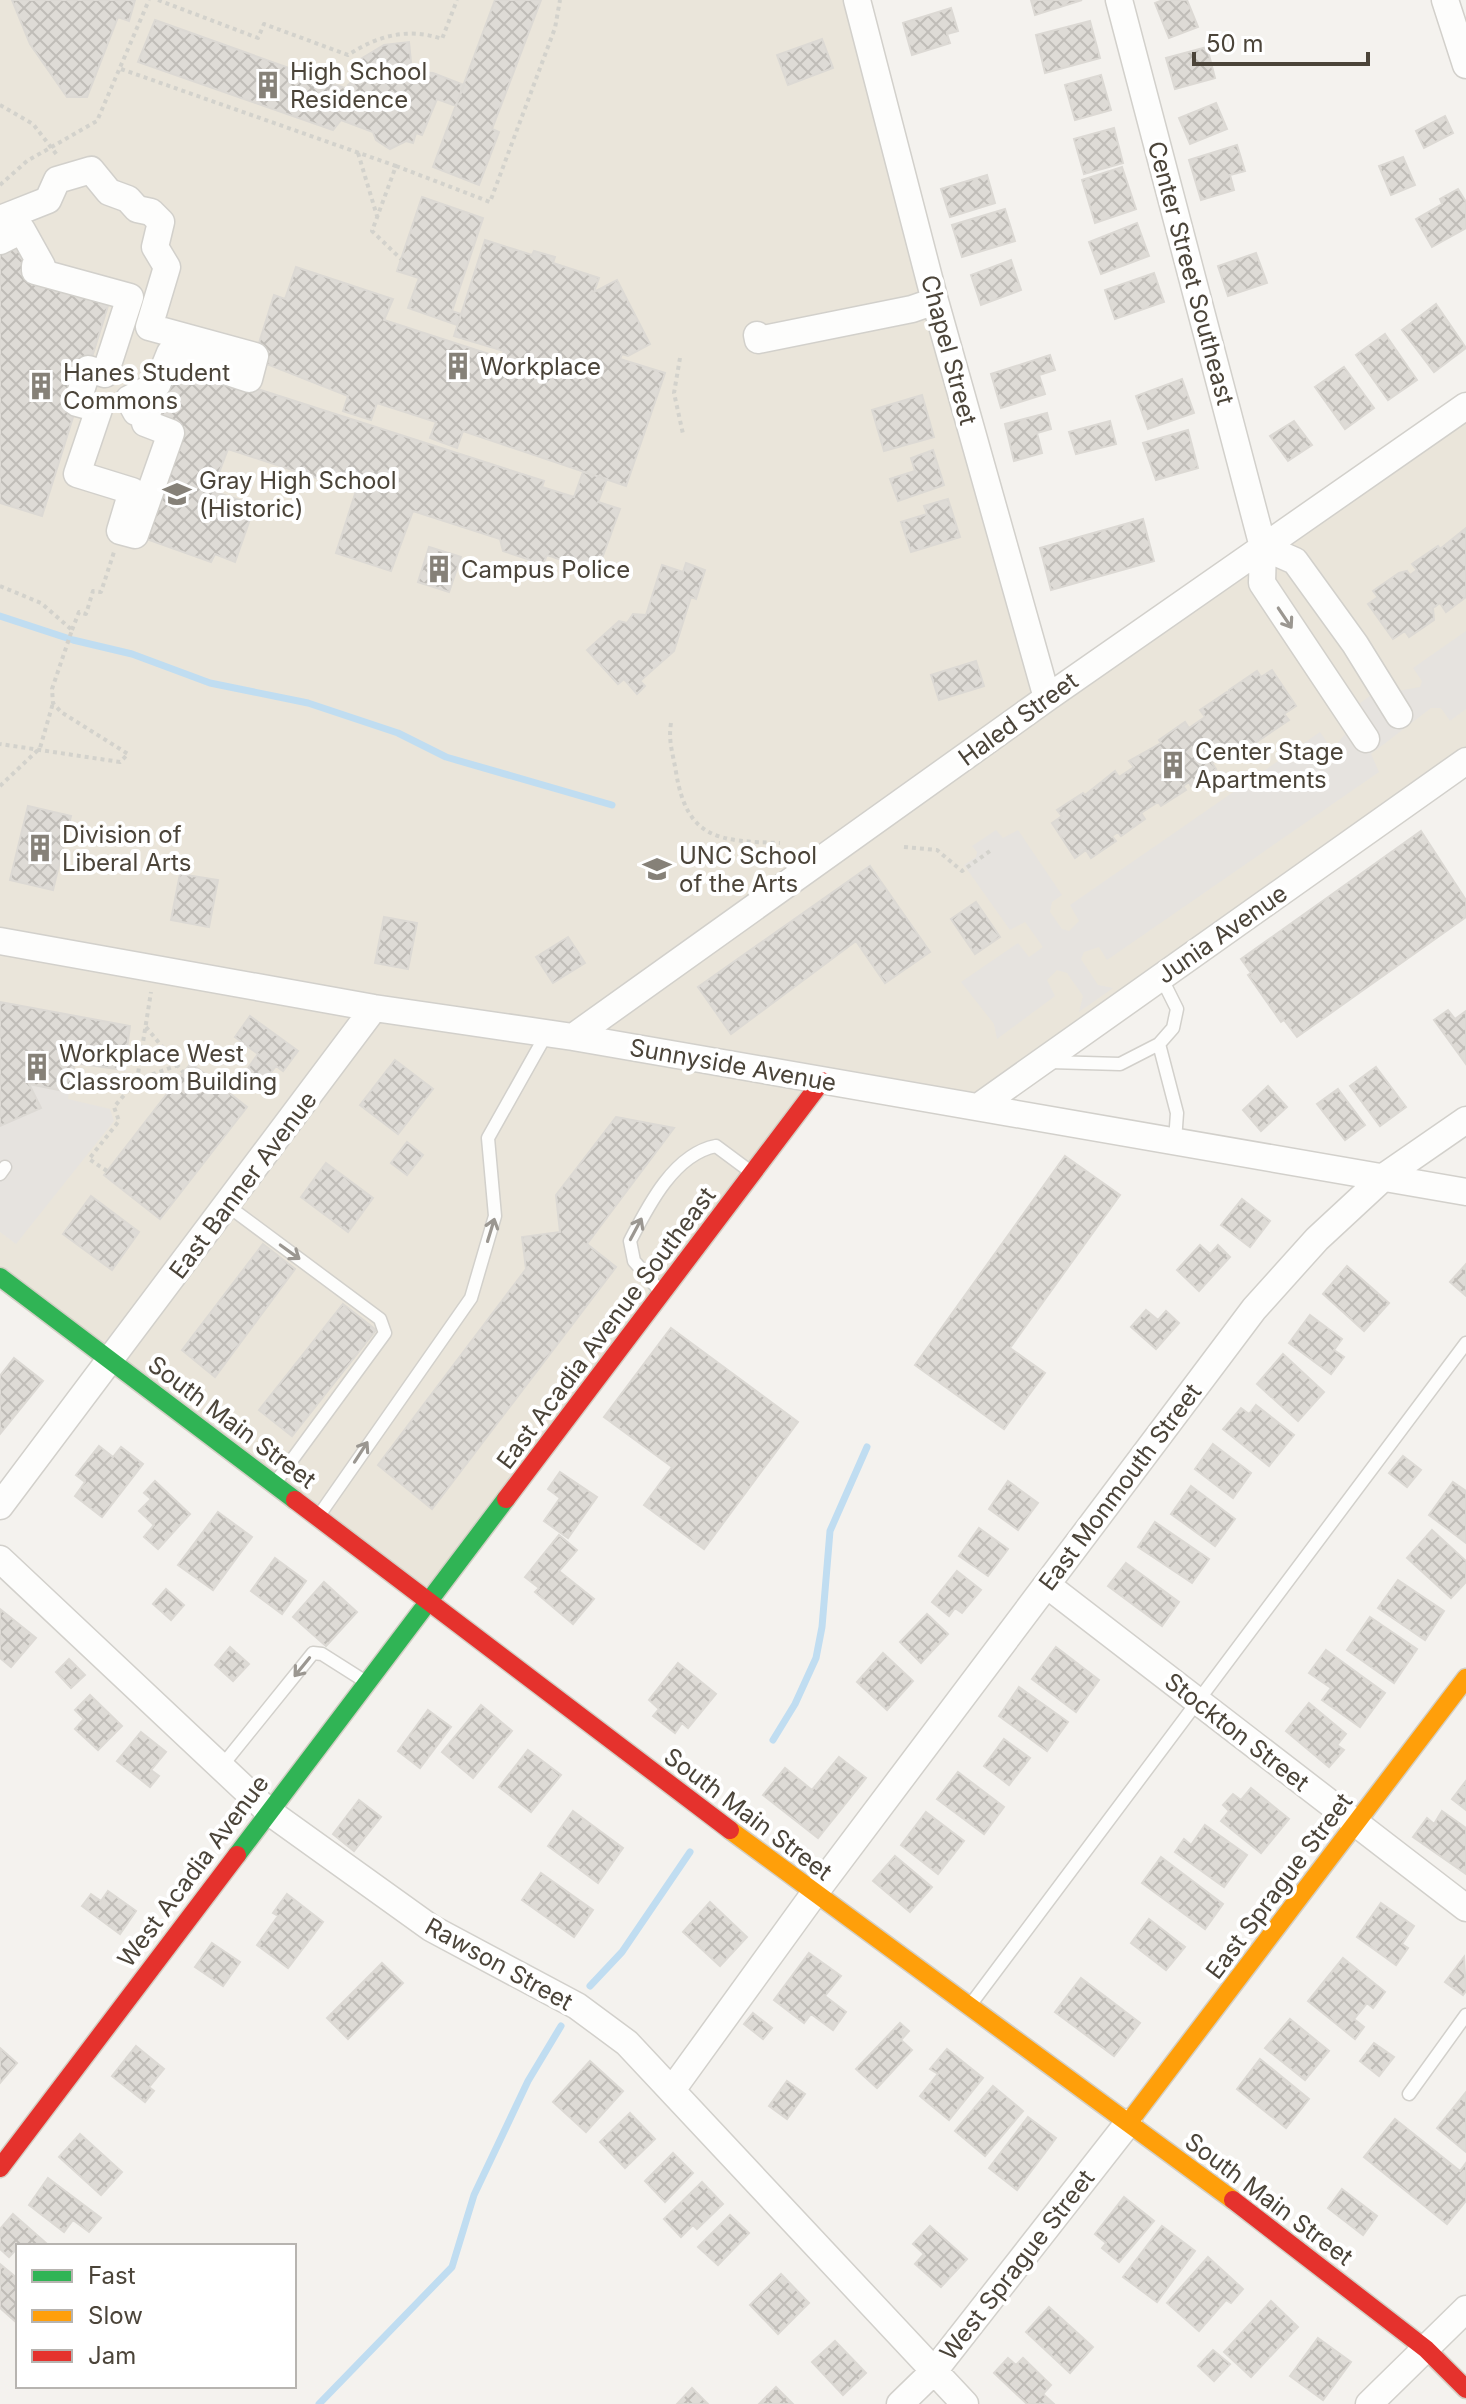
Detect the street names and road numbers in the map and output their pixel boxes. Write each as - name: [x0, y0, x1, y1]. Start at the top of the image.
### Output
- street label: Center Street Southeast: [1142, 138, 1240, 408]
- street label: Chapel Street: [915, 272, 983, 428]
- street label: Haled Street: [953, 666, 1083, 772]
- street label: Junia Avenue: [1151, 878, 1293, 990]
- street label: Sunnyside Avenue: [627, 1033, 839, 1097]
- street label: East Banner Avenue: [163, 1086, 323, 1284]
- street label: East Acadia Avenue Southeast: [491, 1181, 722, 1475]
- street label: South Main Street: [142, 1350, 322, 1495]
- street label: East Monmouth Street: [1033, 1378, 1207, 1596]
- street label: Stockton Street: [1159, 1667, 1315, 1797]
- street label: South Main Street: [658, 1742, 838, 1887]
- street label: West Acadia Avenue: [111, 1769, 275, 1973]
- street label: East Sprague Street: [1200, 1787, 1358, 1985]
- street label: Rawson Street: [420, 1912, 578, 2017]
- street label: South Main Street: [1179, 2127, 1359, 2272]
- street label: West Sprague Street: [934, 2164, 1100, 2366]

